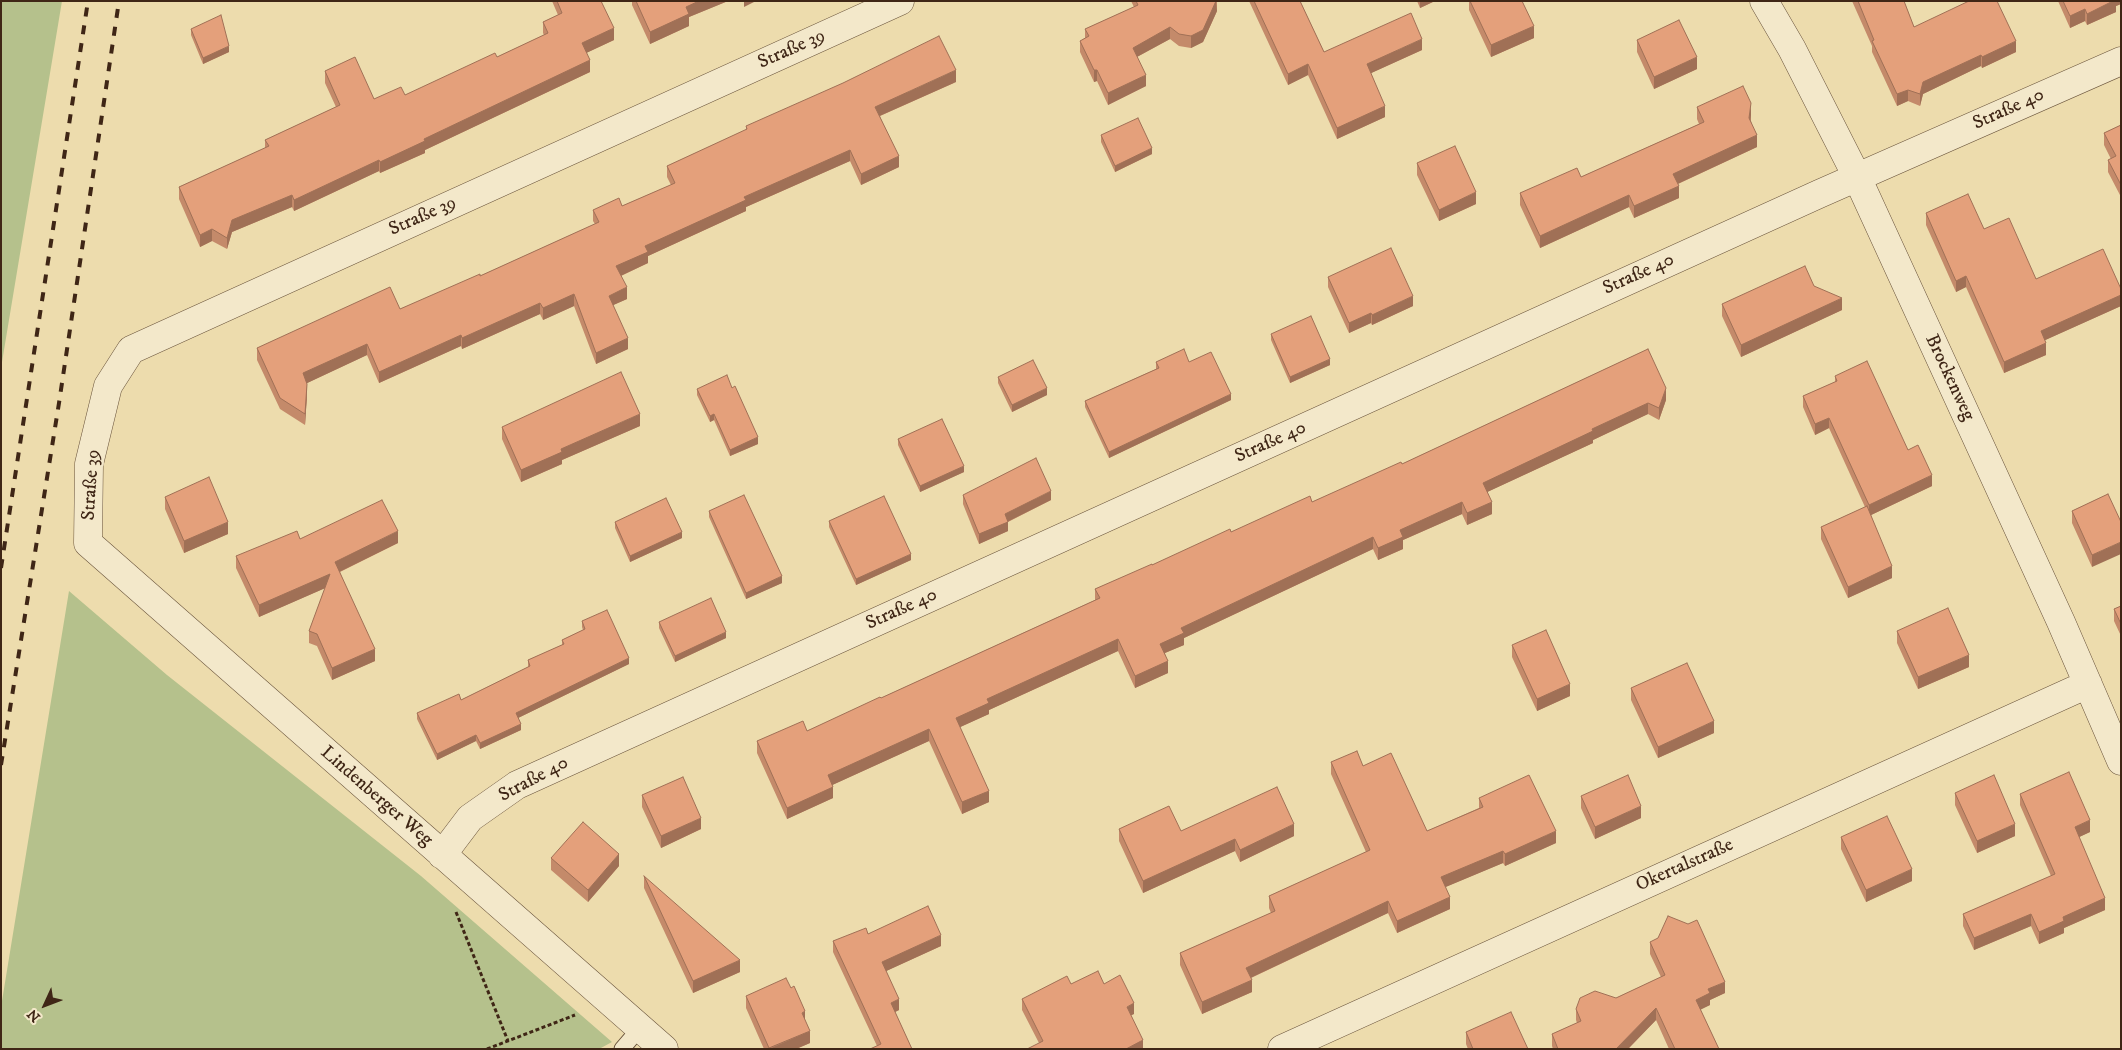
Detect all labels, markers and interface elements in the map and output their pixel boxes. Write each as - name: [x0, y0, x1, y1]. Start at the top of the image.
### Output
- street label: Straße 39: [755, 25, 829, 75]
- street label: Straße 40: [1970, 84, 2048, 136]
- street label: Straße 39: [386, 192, 460, 242]
- street label: Straße 40: [1600, 249, 1678, 301]
- street label: Brockenweg: [1919, 331, 1979, 425]
- street label: Straße 40: [1232, 417, 1310, 469]
- street label: Straße 39: [78, 449, 106, 521]
- street label: Straße 40: [863, 584, 941, 636]
- street label: Lindenberger Weg: [315, 742, 437, 852]
- street label: Straße 40: [495, 752, 573, 808]
- street label: Okertalstraße: [1633, 834, 1737, 898]
- north arrow: [20, 980, 70, 1030]
- text: N: [24, 1005, 45, 1026]

